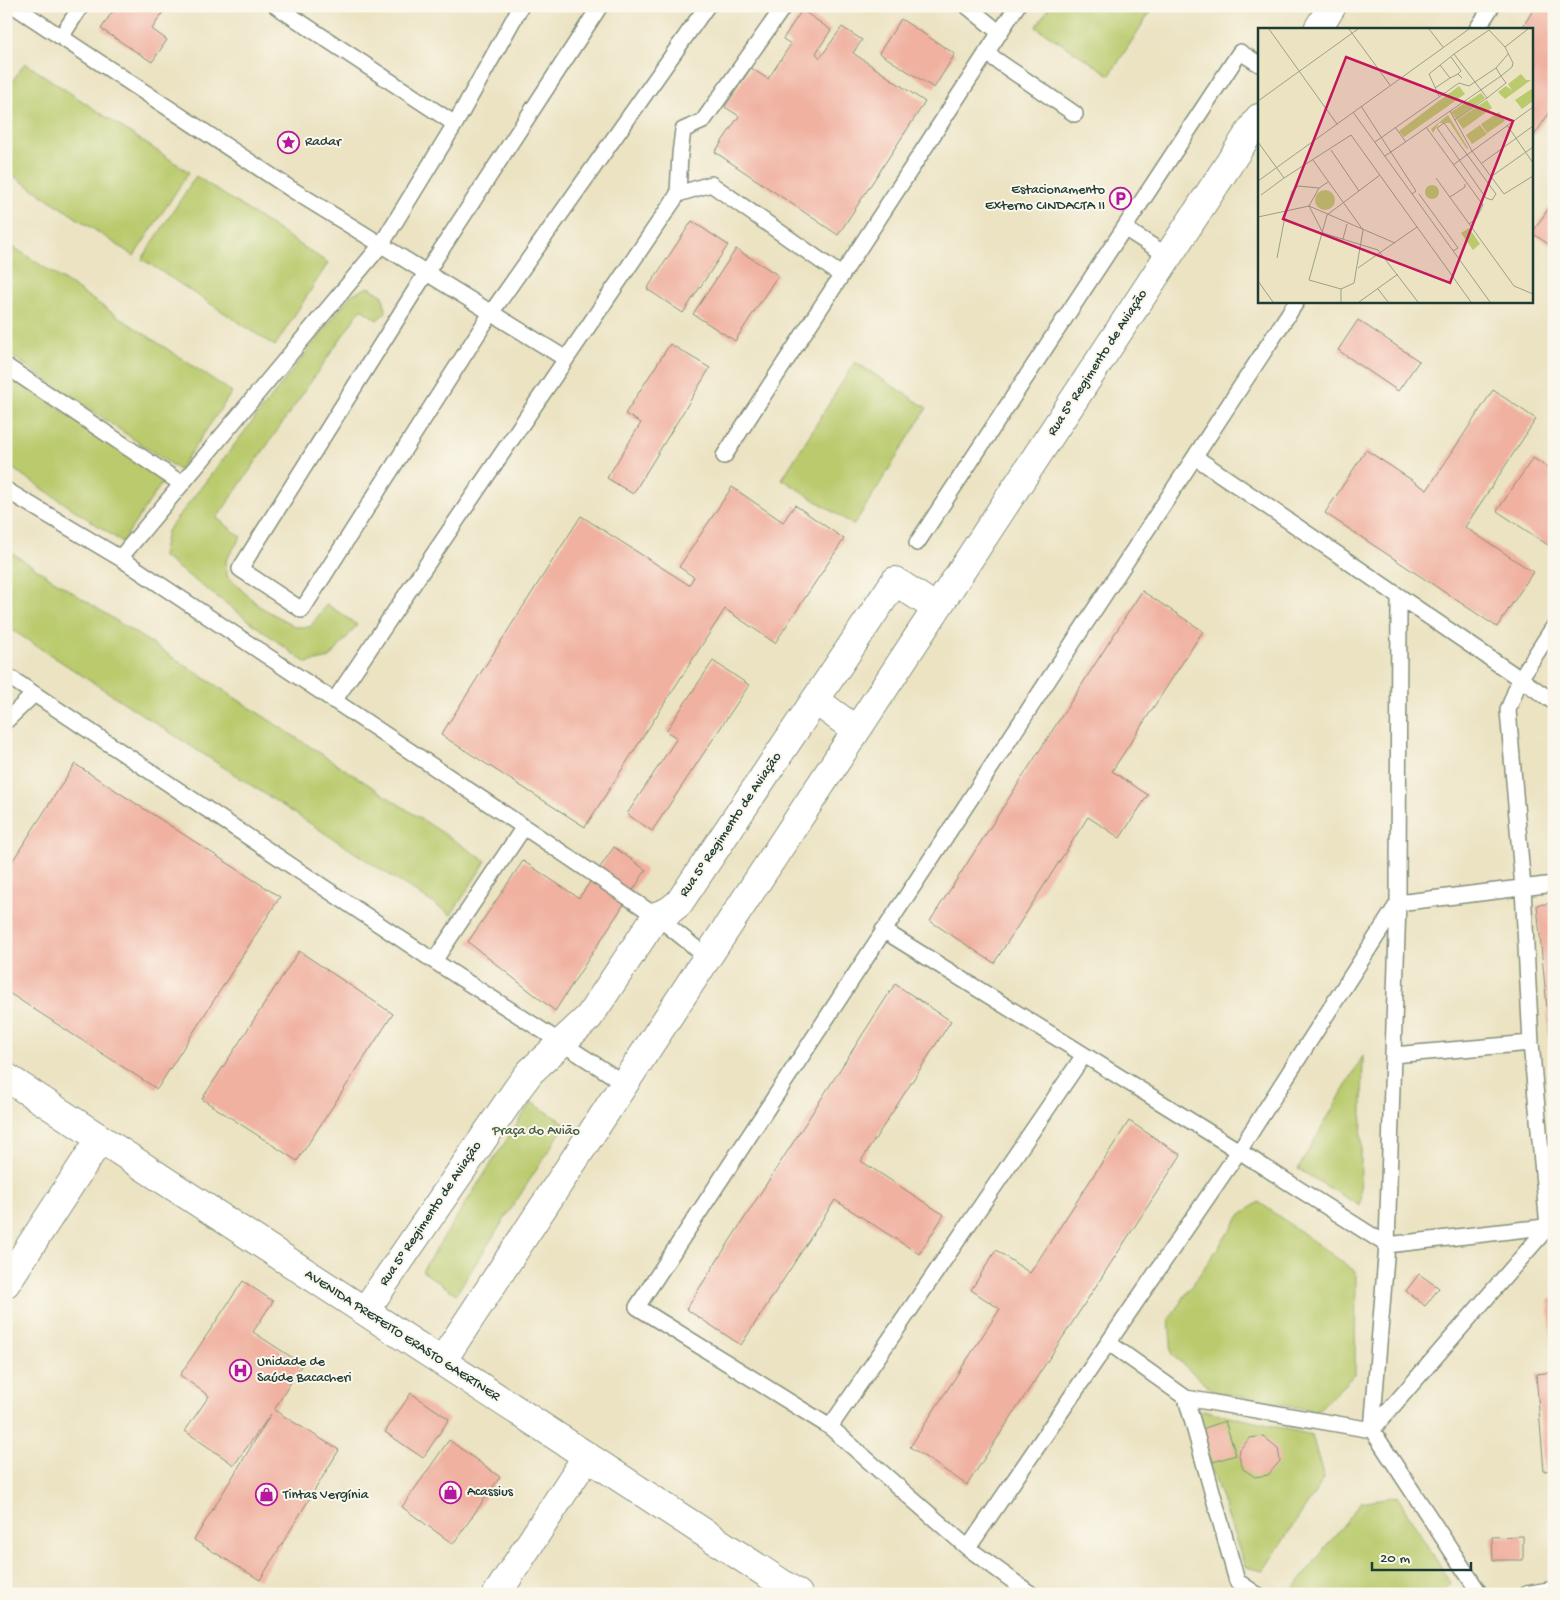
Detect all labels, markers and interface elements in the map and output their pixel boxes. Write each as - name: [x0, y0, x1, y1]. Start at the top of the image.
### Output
- inset map: [1258, 28, 1532, 302]
- place icon: Radar: [277, 130, 301, 154]
- place label: Radar: [305, 134, 342, 151]
- place label: Estacionamento Externo CINDACTA II: [985, 182, 1105, 215]
- parking icon: Estacionamento Externo CINDACTA II: [1109, 186, 1133, 210]
- street label: Rua 5º Regimento de Aviação: [1044, 287, 1152, 439]
- street label: Rua 5º Regimento de Aviação: [676, 749, 786, 901]
- park label: Praça do Avião: [491, 1123, 580, 1140]
- street label: Rua 5º Regimento de Aviação: [376, 1138, 486, 1290]
- street label: AVENIDA PREFEITO ERASTO GAERTNER: [301, 1266, 504, 1406]
- place label: Unidade de Saúde Bacacheri: [257, 1354, 352, 1387]
- hospital icon: Unidade de Saúde Bacacheri: [229, 1358, 253, 1382]
- shop icon: Acassius: [439, 1480, 463, 1504]
- shop icon: Tintas Vergínia: [255, 1483, 279, 1507]
- place label: Acassius: [467, 1484, 514, 1501]
- place label: Tintas Vergínia: [282, 1487, 370, 1504]
- scale bar: [1372, 1540, 1471, 1572]
- text: 20 m: [1380, 1550, 1410, 1568]

